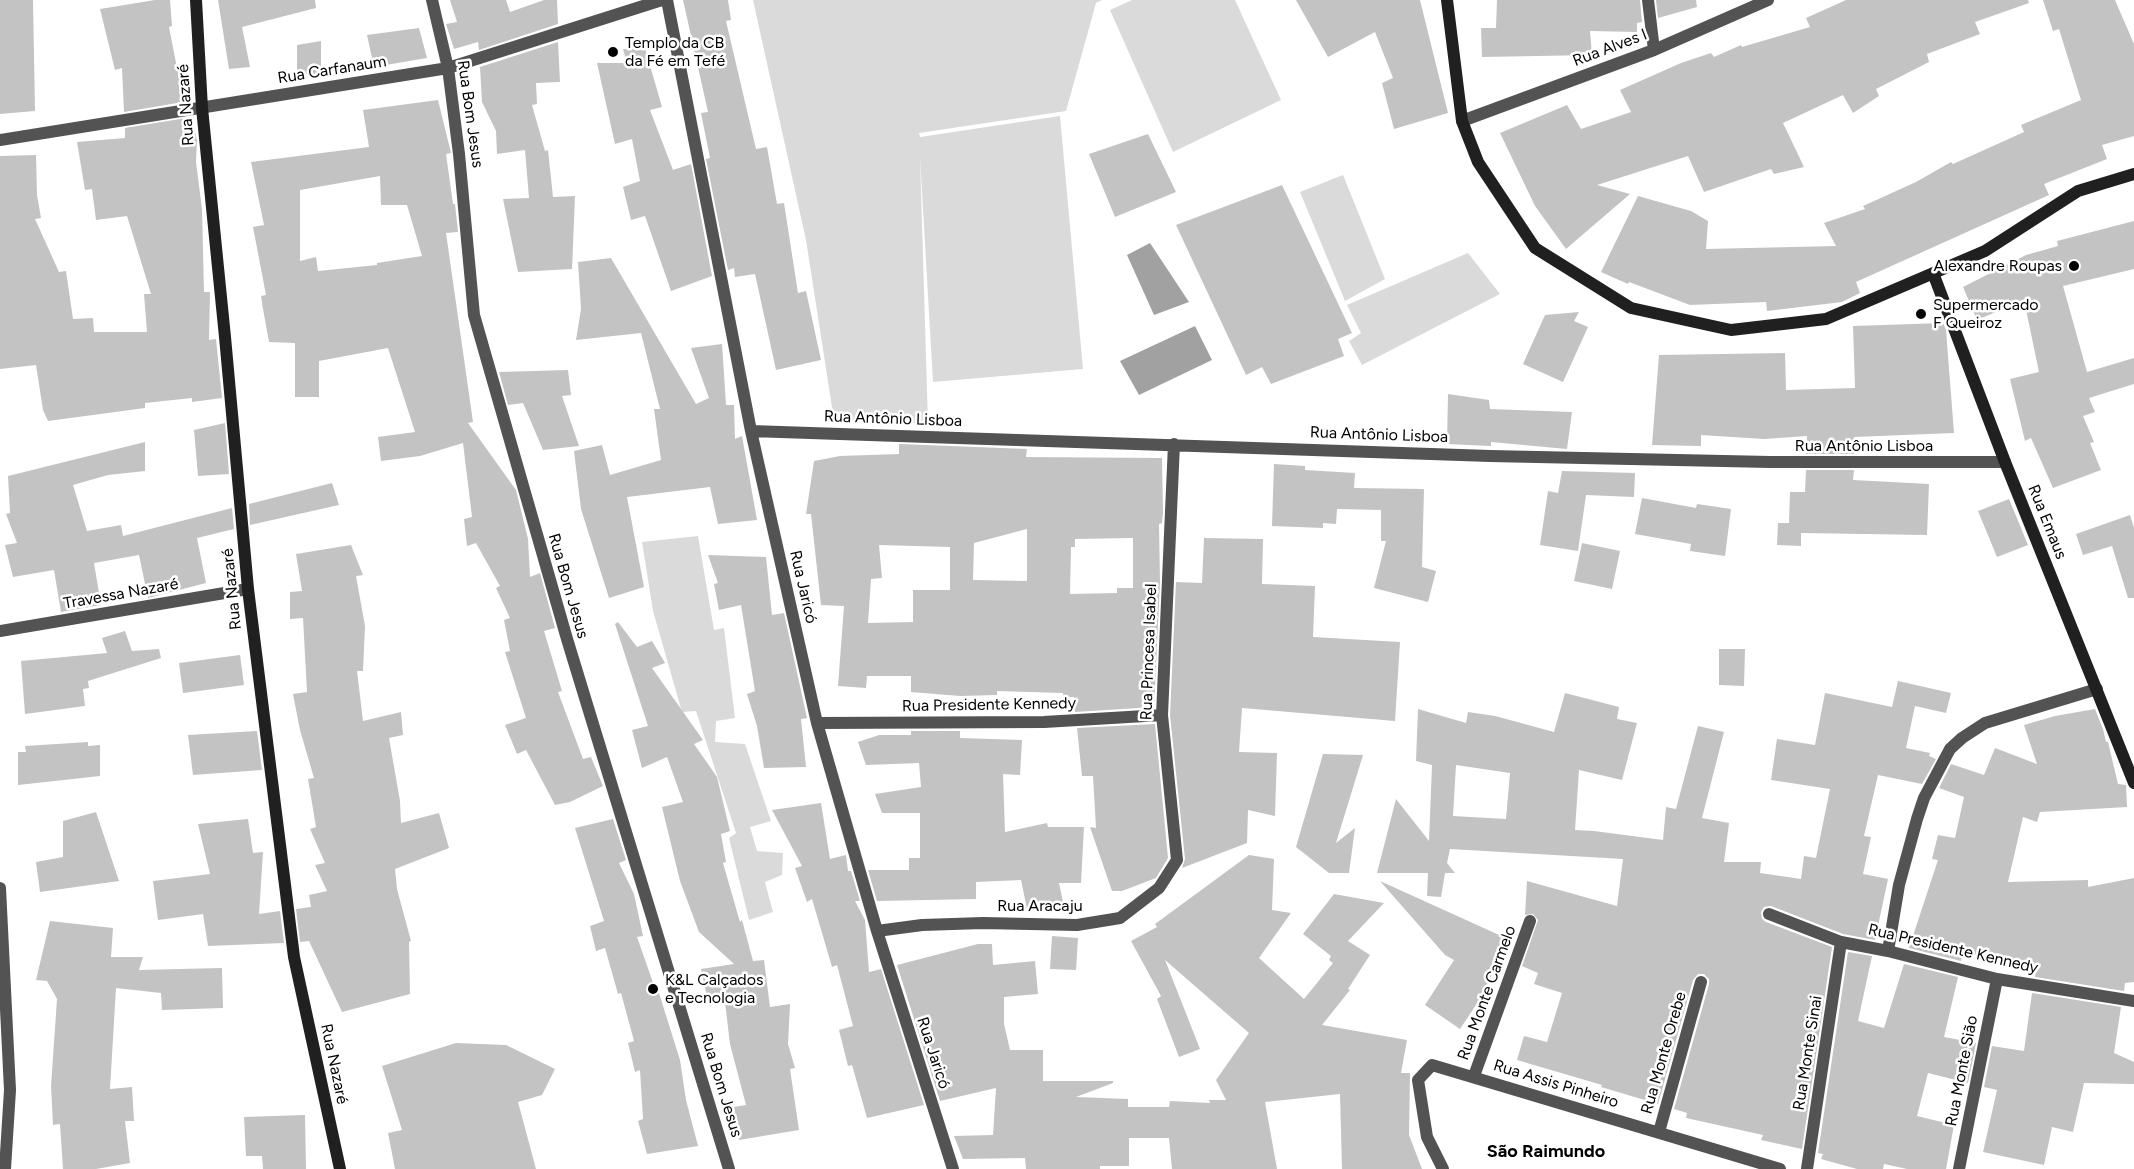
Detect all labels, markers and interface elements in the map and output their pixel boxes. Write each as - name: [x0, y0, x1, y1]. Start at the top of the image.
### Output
- street label: Rua Alves I: [1570, 25, 1650, 71]
- place label: Templo da CB da Fé em Tefé: [625, 33, 725, 71]
- marker: Templo da CB da Fé em Tefé: [606, 45, 620, 59]
- street label: Rua Carfanaum: [276, 52, 388, 88]
- street label: Rua Bom Jesus: [453, 59, 487, 169]
- street label: Rua Nazaré: [174, 64, 198, 146]
- place label: Alexandre Roupas: [1934, 256, 2062, 276]
- marker: Alexandre Roupas: [2067, 259, 2081, 273]
- place label: Supermercado F Queiroz: [1933, 295, 2039, 333]
- marker: Supermercado F Queiroz: [1914, 307, 1928, 321]
- street label: Rua Antônio Lisboa: [824, 407, 962, 431]
- street label: Rua Antônio Lisboa: [1310, 423, 1448, 447]
- street label: Rua Antônio Lisboa: [1795, 436, 1933, 456]
- street label: Rua Emaus: [2023, 482, 2071, 562]
- street label: Rua Bom Jesus: [544, 531, 592, 641]
- street label: Rua Nazaré: [218, 547, 246, 631]
- street label: Rua Jaricó: [785, 549, 821, 625]
- street label: Travessa Nazaré: [62, 574, 180, 614]
- street label: Rua Princesa Isabel: [1137, 583, 1161, 721]
- street label: Rua Presidente Kennedy: [902, 694, 1076, 716]
- street label: Rua Aracaju: [997, 896, 1083, 916]
- street label: Rua Presidente Kennedy: [1866, 920, 2040, 978]
- street label: Rua Monte Carmelo: [1454, 923, 1520, 1063]
- place label: K&L Calçados e Tecnologia: [665, 970, 763, 1008]
- marker: K&L Calçados e Tecnologia: [646, 982, 660, 996]
- street label: Rua Monte Orebe: [1637, 990, 1691, 1116]
- street label: Rua Monte Sinai: [1789, 994, 1827, 1112]
- street label: Rua Monte Sião: [1942, 1014, 1982, 1128]
- street label: Rua Jaricó: [912, 1015, 954, 1091]
- street label: Rua Nazaré: [316, 1022, 352, 1106]
- street label: Rua Bom Jesus: [696, 1030, 746, 1140]
- street label: Rua Assis Pinheiro: [1491, 1056, 1621, 1112]
- district label: São Raimundo: [1487, 1141, 1605, 1163]

